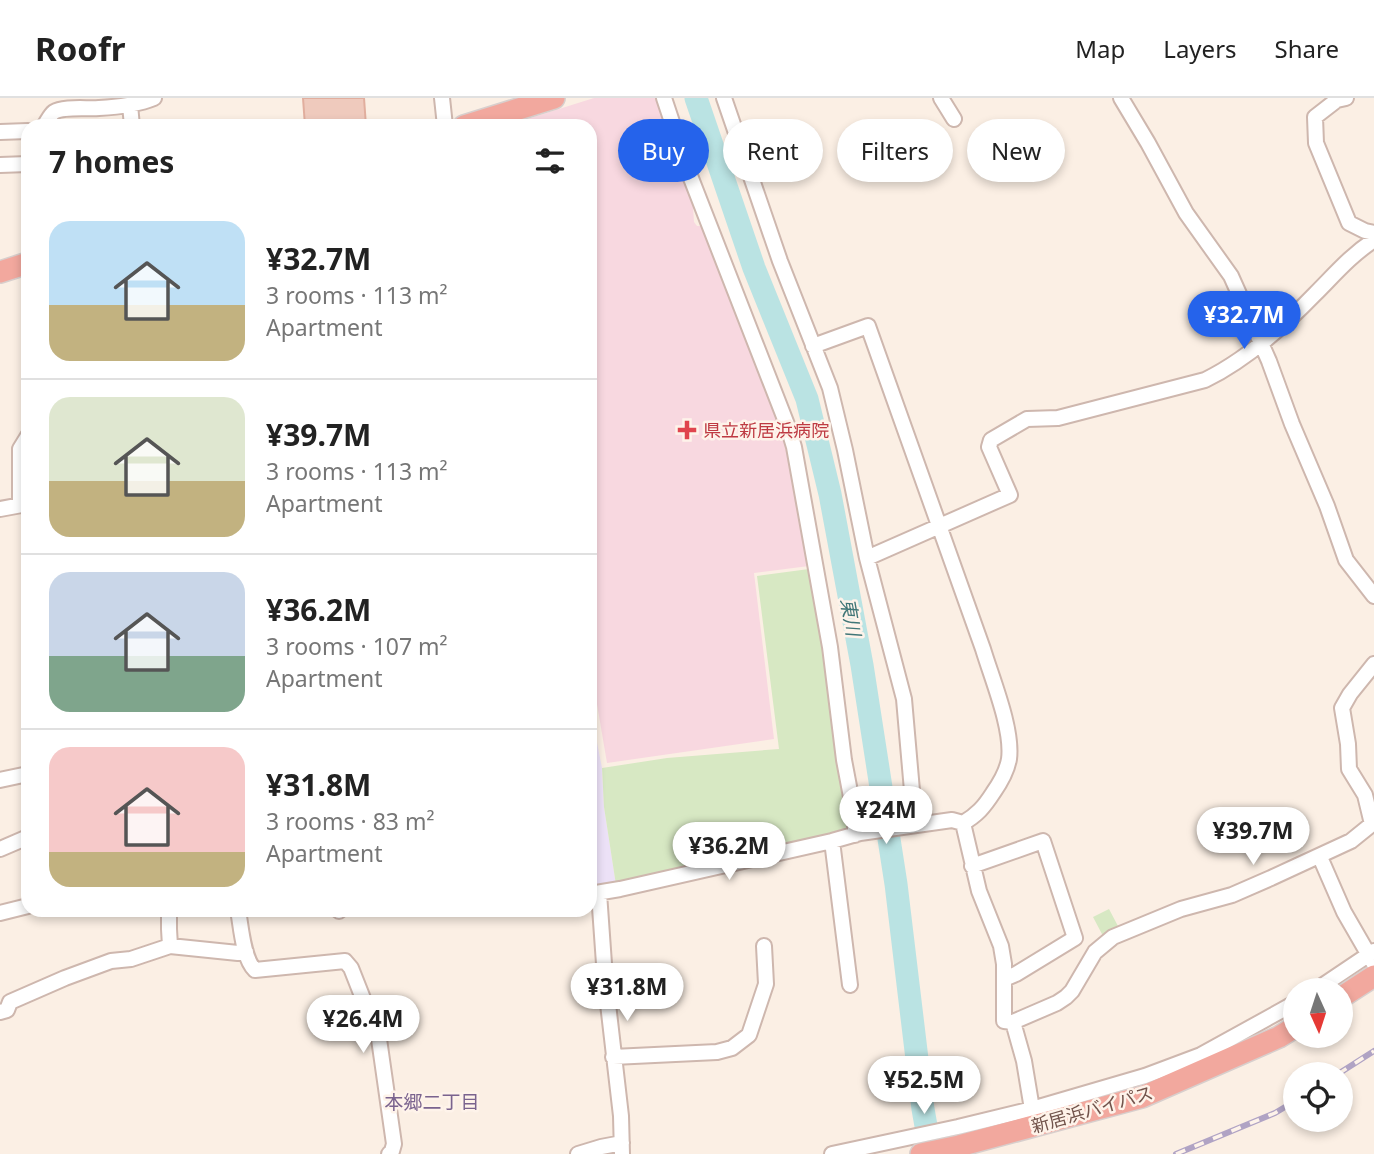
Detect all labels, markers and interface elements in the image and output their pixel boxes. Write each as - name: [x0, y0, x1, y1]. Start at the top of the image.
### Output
- text: Roofr: [35, 26, 125, 71]
- text: Map: [1075, 32, 1125, 65]
- text: Layers: [1163, 32, 1237, 65]
- text: Share: [1275, 32, 1339, 65]
- chip: Buy: [618, 119, 709, 182]
- chip: Rent: [723, 119, 823, 182]
- chip: Filters: [837, 119, 953, 182]
- chip: New: [967, 119, 1065, 182]
- text: 7 homes: [49, 141, 174, 182]
- icon: filters: [531, 142, 569, 180]
- text: ¥32.7M: [266, 238, 371, 279]
- icon: home: [105, 249, 189, 333]
- text: 3 rooms · 113 m²: [266, 279, 448, 311]
- pin: ¥32.7M: [1187, 292, 1301, 351]
- text: ¥32.7M: [1204, 298, 1284, 330]
- text: Apartment: [266, 311, 383, 343]
- text: ¥39.7M: [266, 414, 371, 455]
- place label: 県立新居浜病院: [703, 418, 829, 442]
- marker: 県立新居浜病院: [677, 420, 697, 440]
- icon: home: [105, 425, 189, 509]
- text: 3 rooms · 113 m²: [266, 455, 448, 487]
- text: Apartment: [266, 487, 383, 519]
- text: ¥36.2M: [266, 589, 371, 630]
- water label: 東川: [835, 596, 867, 640]
- icon: home: [105, 600, 189, 684]
- text: 3 rooms · 107 m²: [266, 630, 448, 662]
- text: Apartment: [266, 662, 383, 694]
- text: ¥31.8M: [266, 764, 371, 805]
- icon: home: [105, 775, 189, 859]
- pin: ¥24M: [845, 786, 927, 846]
- text: ¥24M: [855, 793, 917, 825]
- text: 3 rooms · 83 m²: [266, 805, 435, 837]
- pin: ¥39.7M: [1196, 808, 1310, 867]
- text: ¥39.7M: [1213, 814, 1293, 846]
- pin: ¥36.2M: [672, 822, 786, 882]
- text: ¥36.2M: [689, 829, 769, 861]
- text: Apartment: [266, 837, 383, 869]
- pin: ¥31.8M: [570, 964, 684, 1023]
- text: ¥31.8M: [587, 970, 667, 1002]
- north arrow: [1283, 978, 1353, 1048]
- map controls: [1283, 978, 1353, 1132]
- pin: ¥26.4M: [306, 996, 420, 1055]
- text: ¥26.4M: [323, 1002, 403, 1034]
- pin: ¥52.5M: [867, 1056, 981, 1116]
- button: locate: [1283, 1062, 1353, 1132]
- text: ¥52.5M: [884, 1063, 964, 1095]
- street label: 新居浜バイパス: [1028, 1080, 1156, 1138]
- district label: 本郷二丁目: [384, 1089, 480, 1115]

